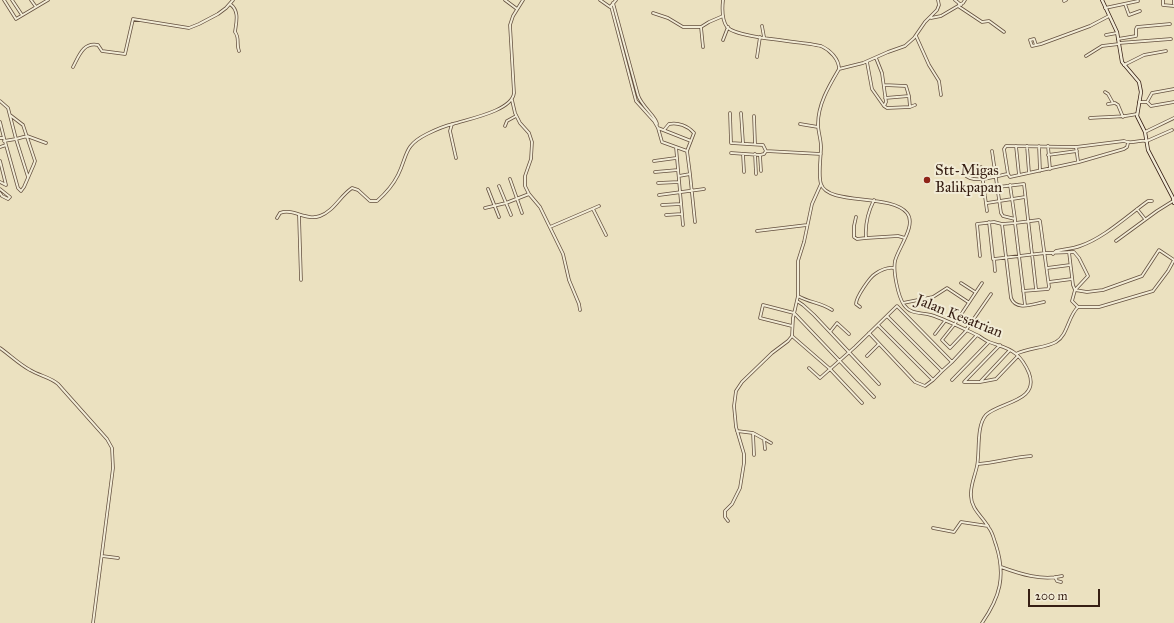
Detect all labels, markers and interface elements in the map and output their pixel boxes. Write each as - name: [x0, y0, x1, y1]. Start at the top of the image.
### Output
- place label: Stt-Migas Balikpapan: [935, 162, 1002, 197]
- marker: Stt-Migas Balikpapan: [922, 175, 932, 185]
- street label: Jalan Kesatrian: [913, 291, 1005, 343]
- scale bar: [1030, 581, 1102, 607]
- text: 200 m: [1035, 589, 1068, 603]

